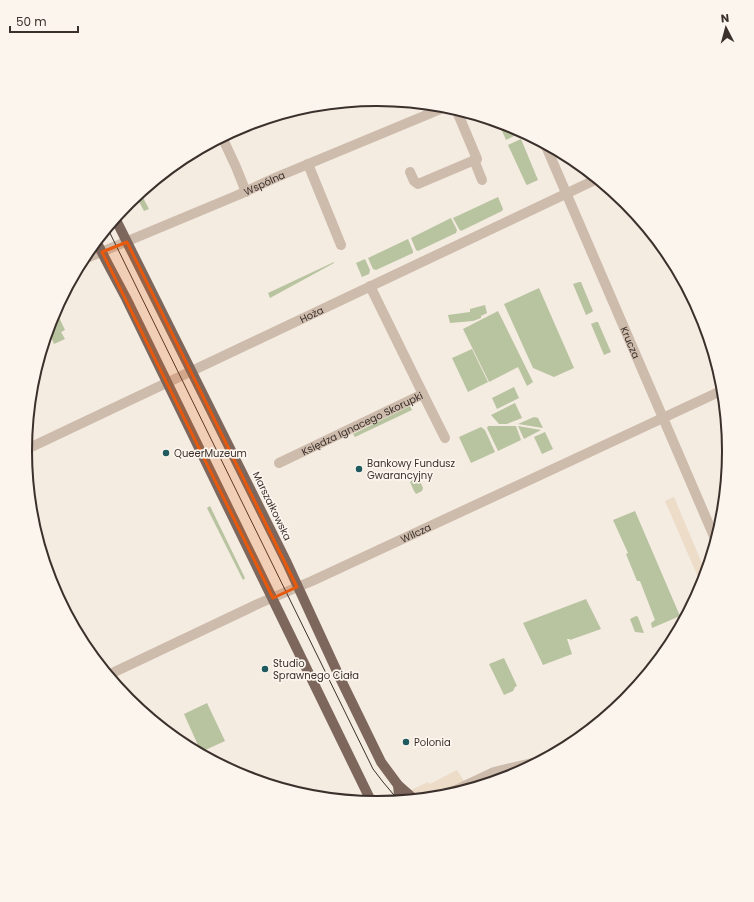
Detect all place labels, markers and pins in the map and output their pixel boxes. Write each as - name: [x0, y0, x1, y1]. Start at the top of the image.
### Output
- place label: QueerMuzeum: [174, 446, 247, 461]
- marker: QueerMuzeum: [161, 448, 171, 458]
- place label: Bankowy Fundusz Gwarancyjny: [367, 456, 456, 483]
- marker: Bankowy Fundusz Gwarancyjny: [354, 464, 364, 474]
- place label: Studio Sprawnego Ciała: [273, 656, 359, 683]
- marker: Studio Sprawnego Ciała: [260, 664, 270, 674]
- place label: Polonia: [414, 735, 451, 750]
- marker: Polonia: [401, 737, 411, 747]

